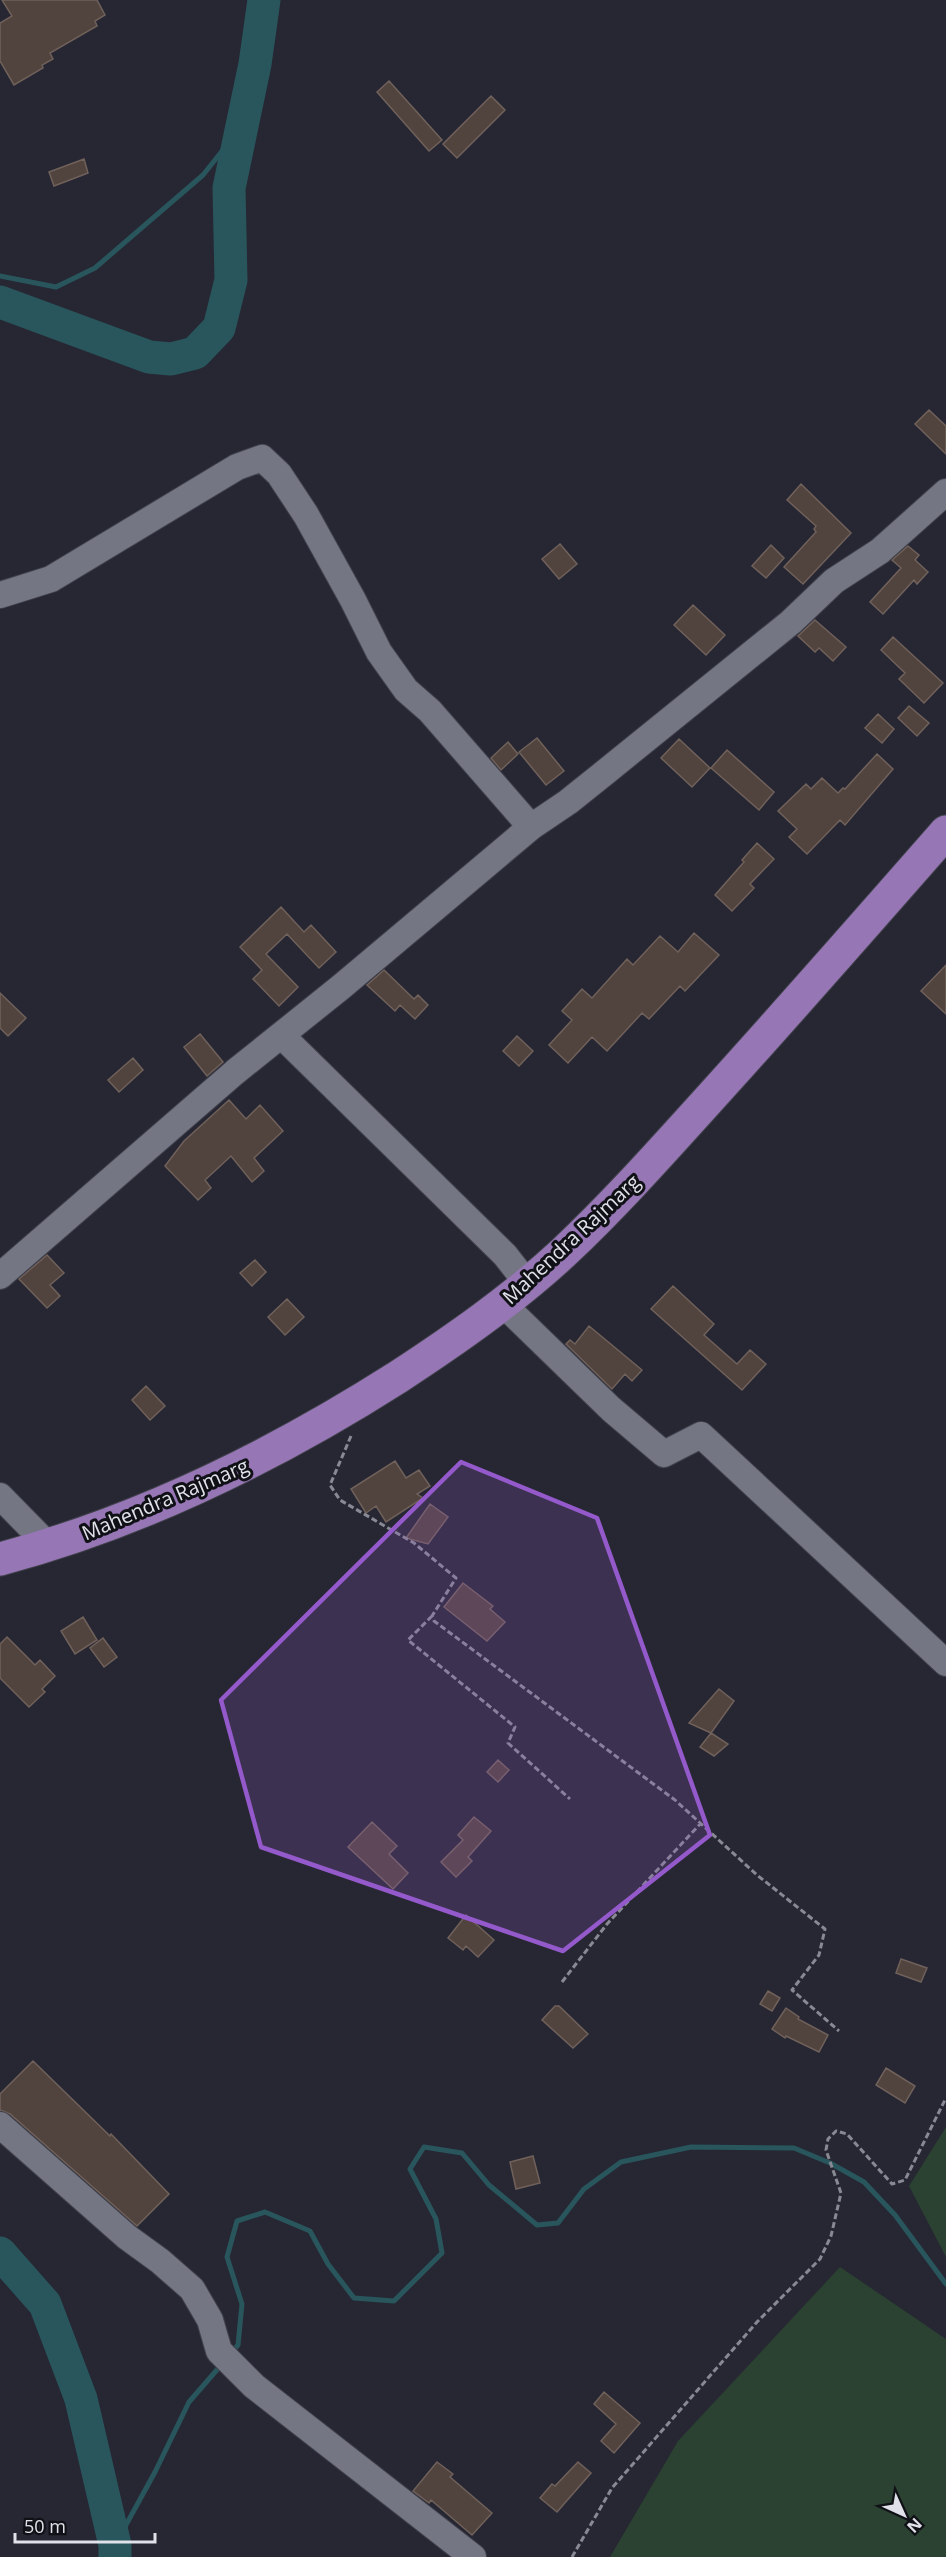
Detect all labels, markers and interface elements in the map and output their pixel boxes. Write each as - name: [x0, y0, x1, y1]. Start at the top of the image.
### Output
- street label: Mahendra Rajmarg: [496, 1168, 646, 1310]
- street label: Mahendra Rajmarg: [77, 1452, 253, 1546]
- north arrow: [874, 2485, 934, 2545]
- scale bar: [15, 2506, 154, 2544]
- text: N: [902, 2513, 927, 2538]
- text: 50 m: [24, 2514, 66, 2538]

